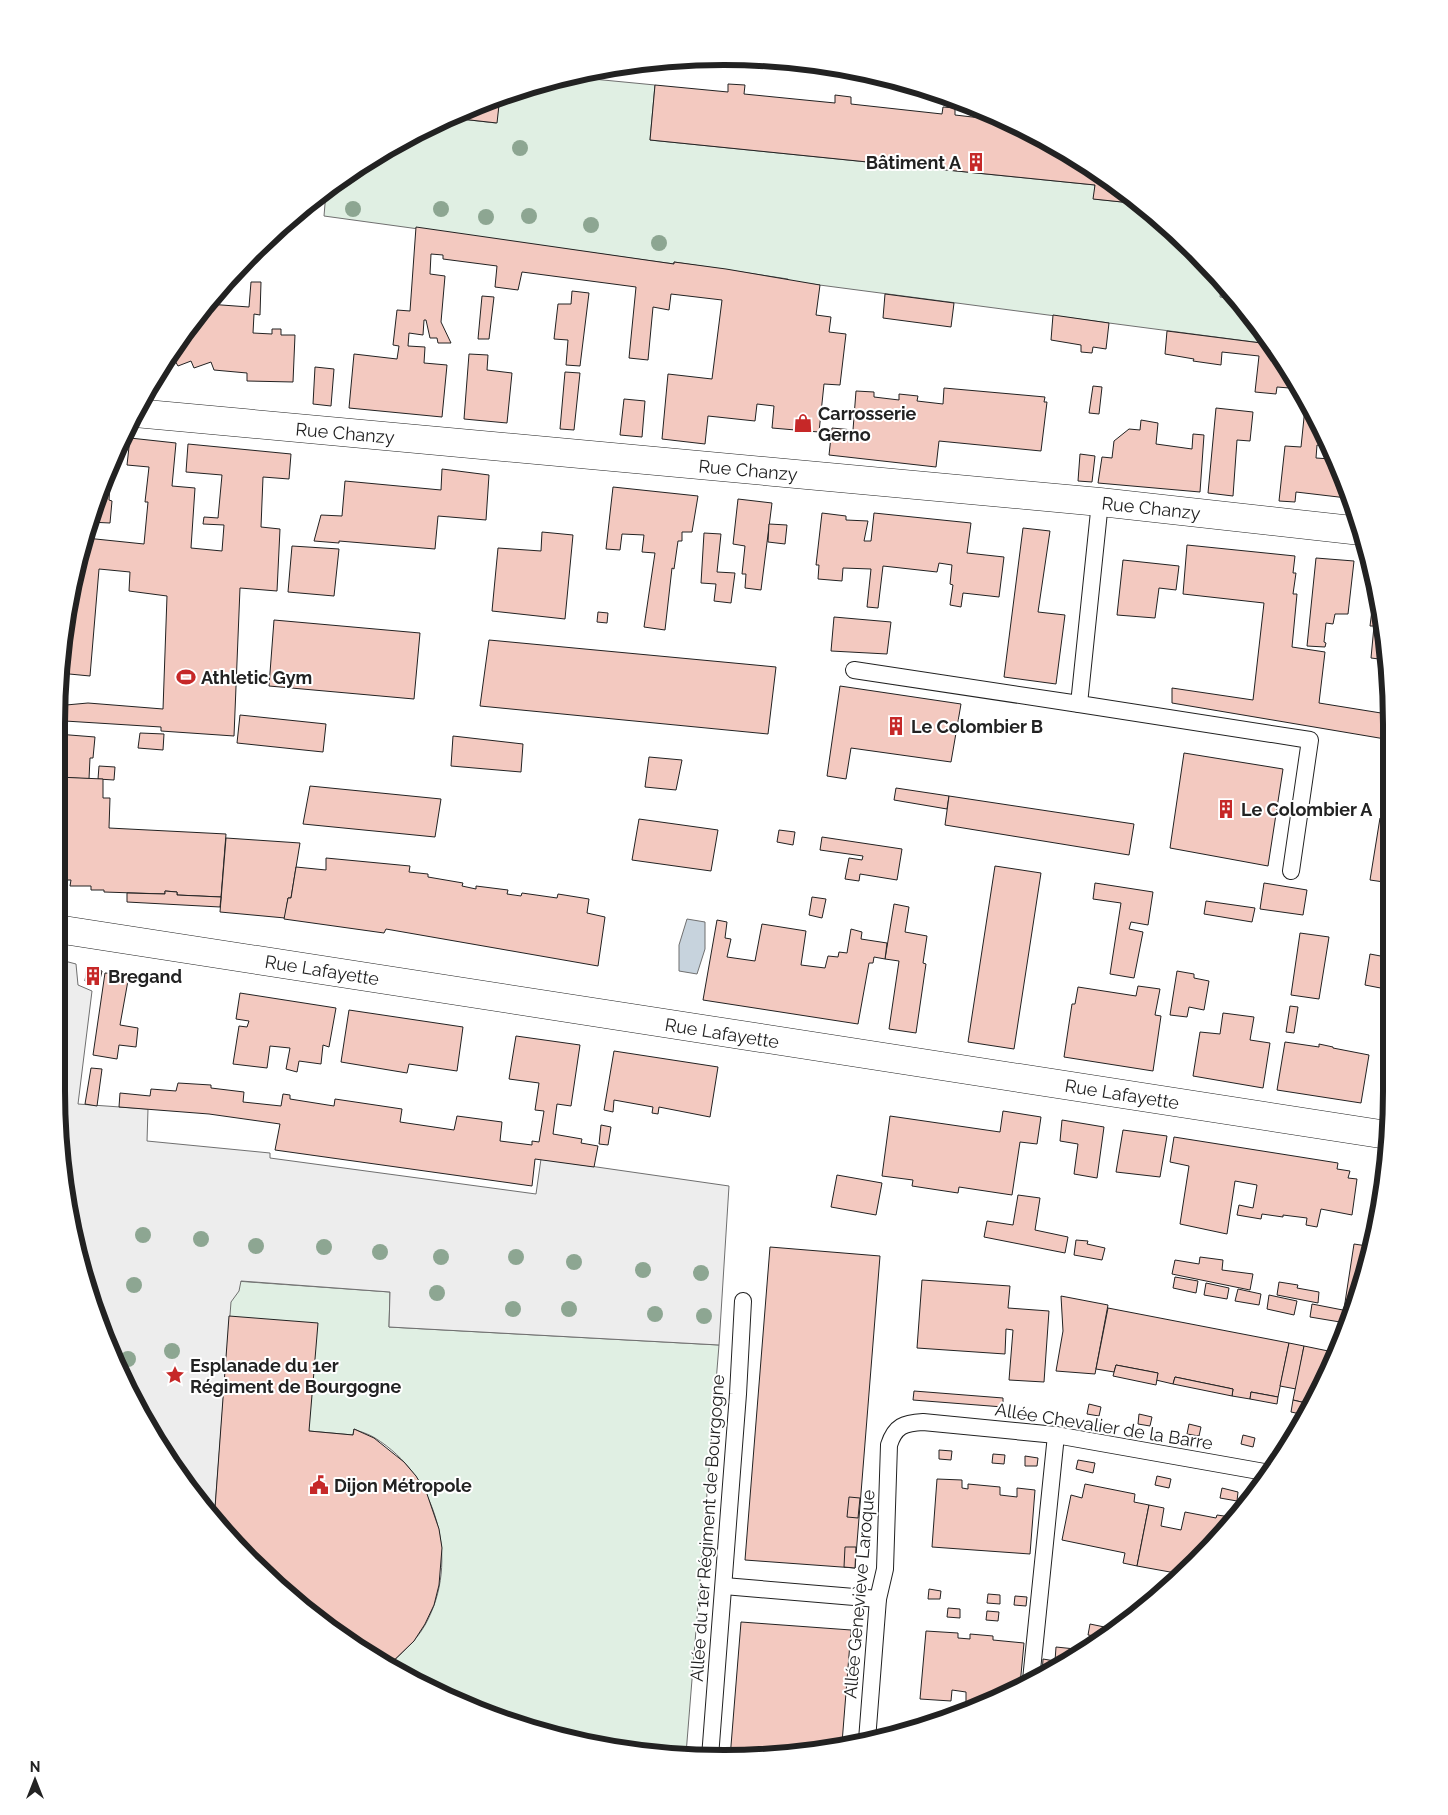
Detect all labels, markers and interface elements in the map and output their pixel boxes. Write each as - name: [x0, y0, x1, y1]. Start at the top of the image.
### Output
- building icon: Bâtiment A: [965, 151, 987, 173]
- place label: Bâtiment A: [866, 152, 962, 173]
- place label: Carrosserie Gerno: [818, 403, 917, 445]
- shop icon: Carrosserie Gerno: [792, 412, 814, 434]
- street label: Rue Chanzy: [295, 418, 396, 448]
- street label: Rue Chanzy: [698, 455, 799, 485]
- street label: Rue Chanzy: [1101, 492, 1202, 524]
- sports icon: Athletic Gym: [175, 666, 197, 688]
- place label: Athletic Gym: [201, 667, 312, 688]
- building icon: Le Colombier B: [885, 715, 907, 737]
- place label: Le Colombier B: [911, 716, 1043, 737]
- building icon: Le Colombier A: [1215, 798, 1237, 820]
- place label: Le Colombier A: [1241, 799, 1373, 820]
- street label: Rue Lafayette: [263, 951, 381, 989]
- building icon: Bregand: [82, 965, 104, 987]
- place label: Bregand: [108, 966, 182, 987]
- street label: Rue Lafayette: [663, 1014, 781, 1052]
- street label: Rue Lafayette: [1063, 1075, 1181, 1113]
- place label: Esplanade du 1er Régiment de Bourgogne: [190, 1355, 401, 1397]
- place icon: Esplanade du 1er Régiment de Bourgogne: [164, 1364, 186, 1386]
- street label: Allée du 1er Régiment de Bourgogne: [686, 1373, 728, 1682]
- street label: Allée Chevalier de la Barre: [994, 1398, 1215, 1454]
- public building icon: Dijon Métropole: [308, 1474, 330, 1496]
- place label: Dijon Métropole: [334, 1475, 472, 1496]
- street label: Allée Geneviève Laroque: [839, 1488, 879, 1699]
- north arrow: [10, 1755, 60, 1805]
- text: N: [30, 1759, 40, 1775]

